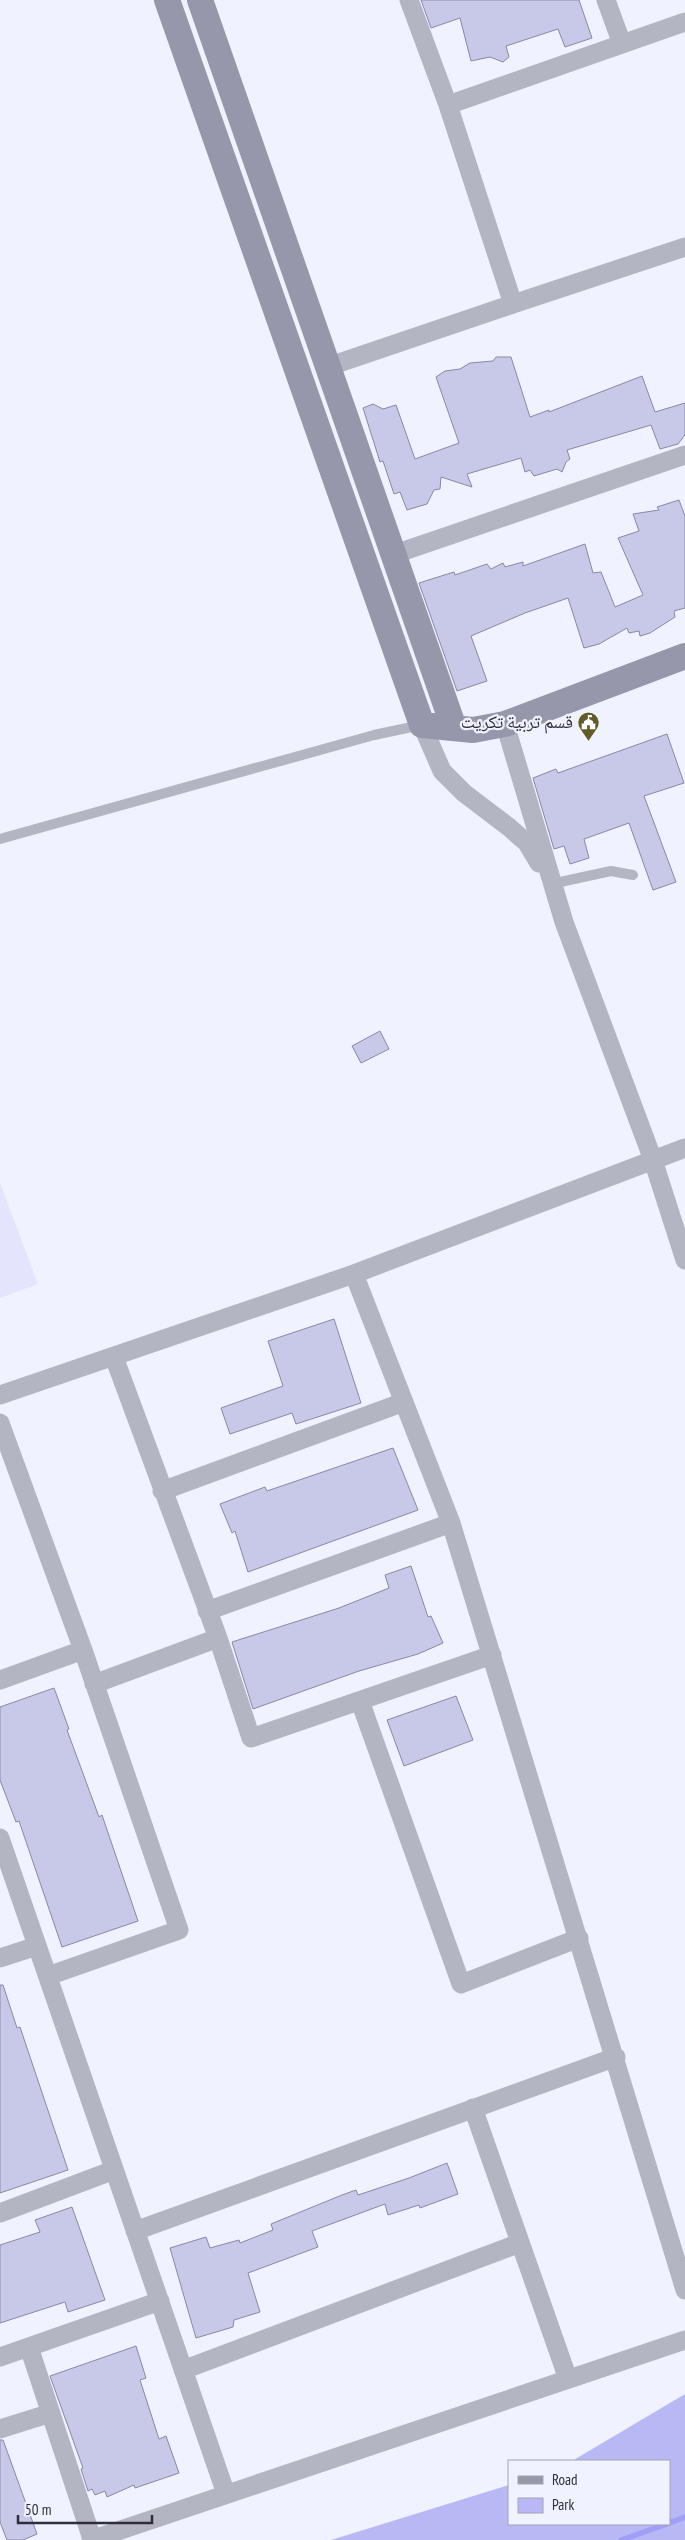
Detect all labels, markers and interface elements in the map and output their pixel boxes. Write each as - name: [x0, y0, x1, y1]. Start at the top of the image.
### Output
- place label: قسم تربية تكريت: [461, 710, 573, 734]
- public building icon: قسم تربية تكريت: [577, 710, 601, 741]
- legend: [508, 2460, 670, 2525]
- text: Road: [552, 2470, 578, 2489]
- scale bar: [18, 2492, 151, 2524]
- text: Park: [552, 2495, 574, 2514]
- text: 50 m: [25, 2500, 51, 2519]

